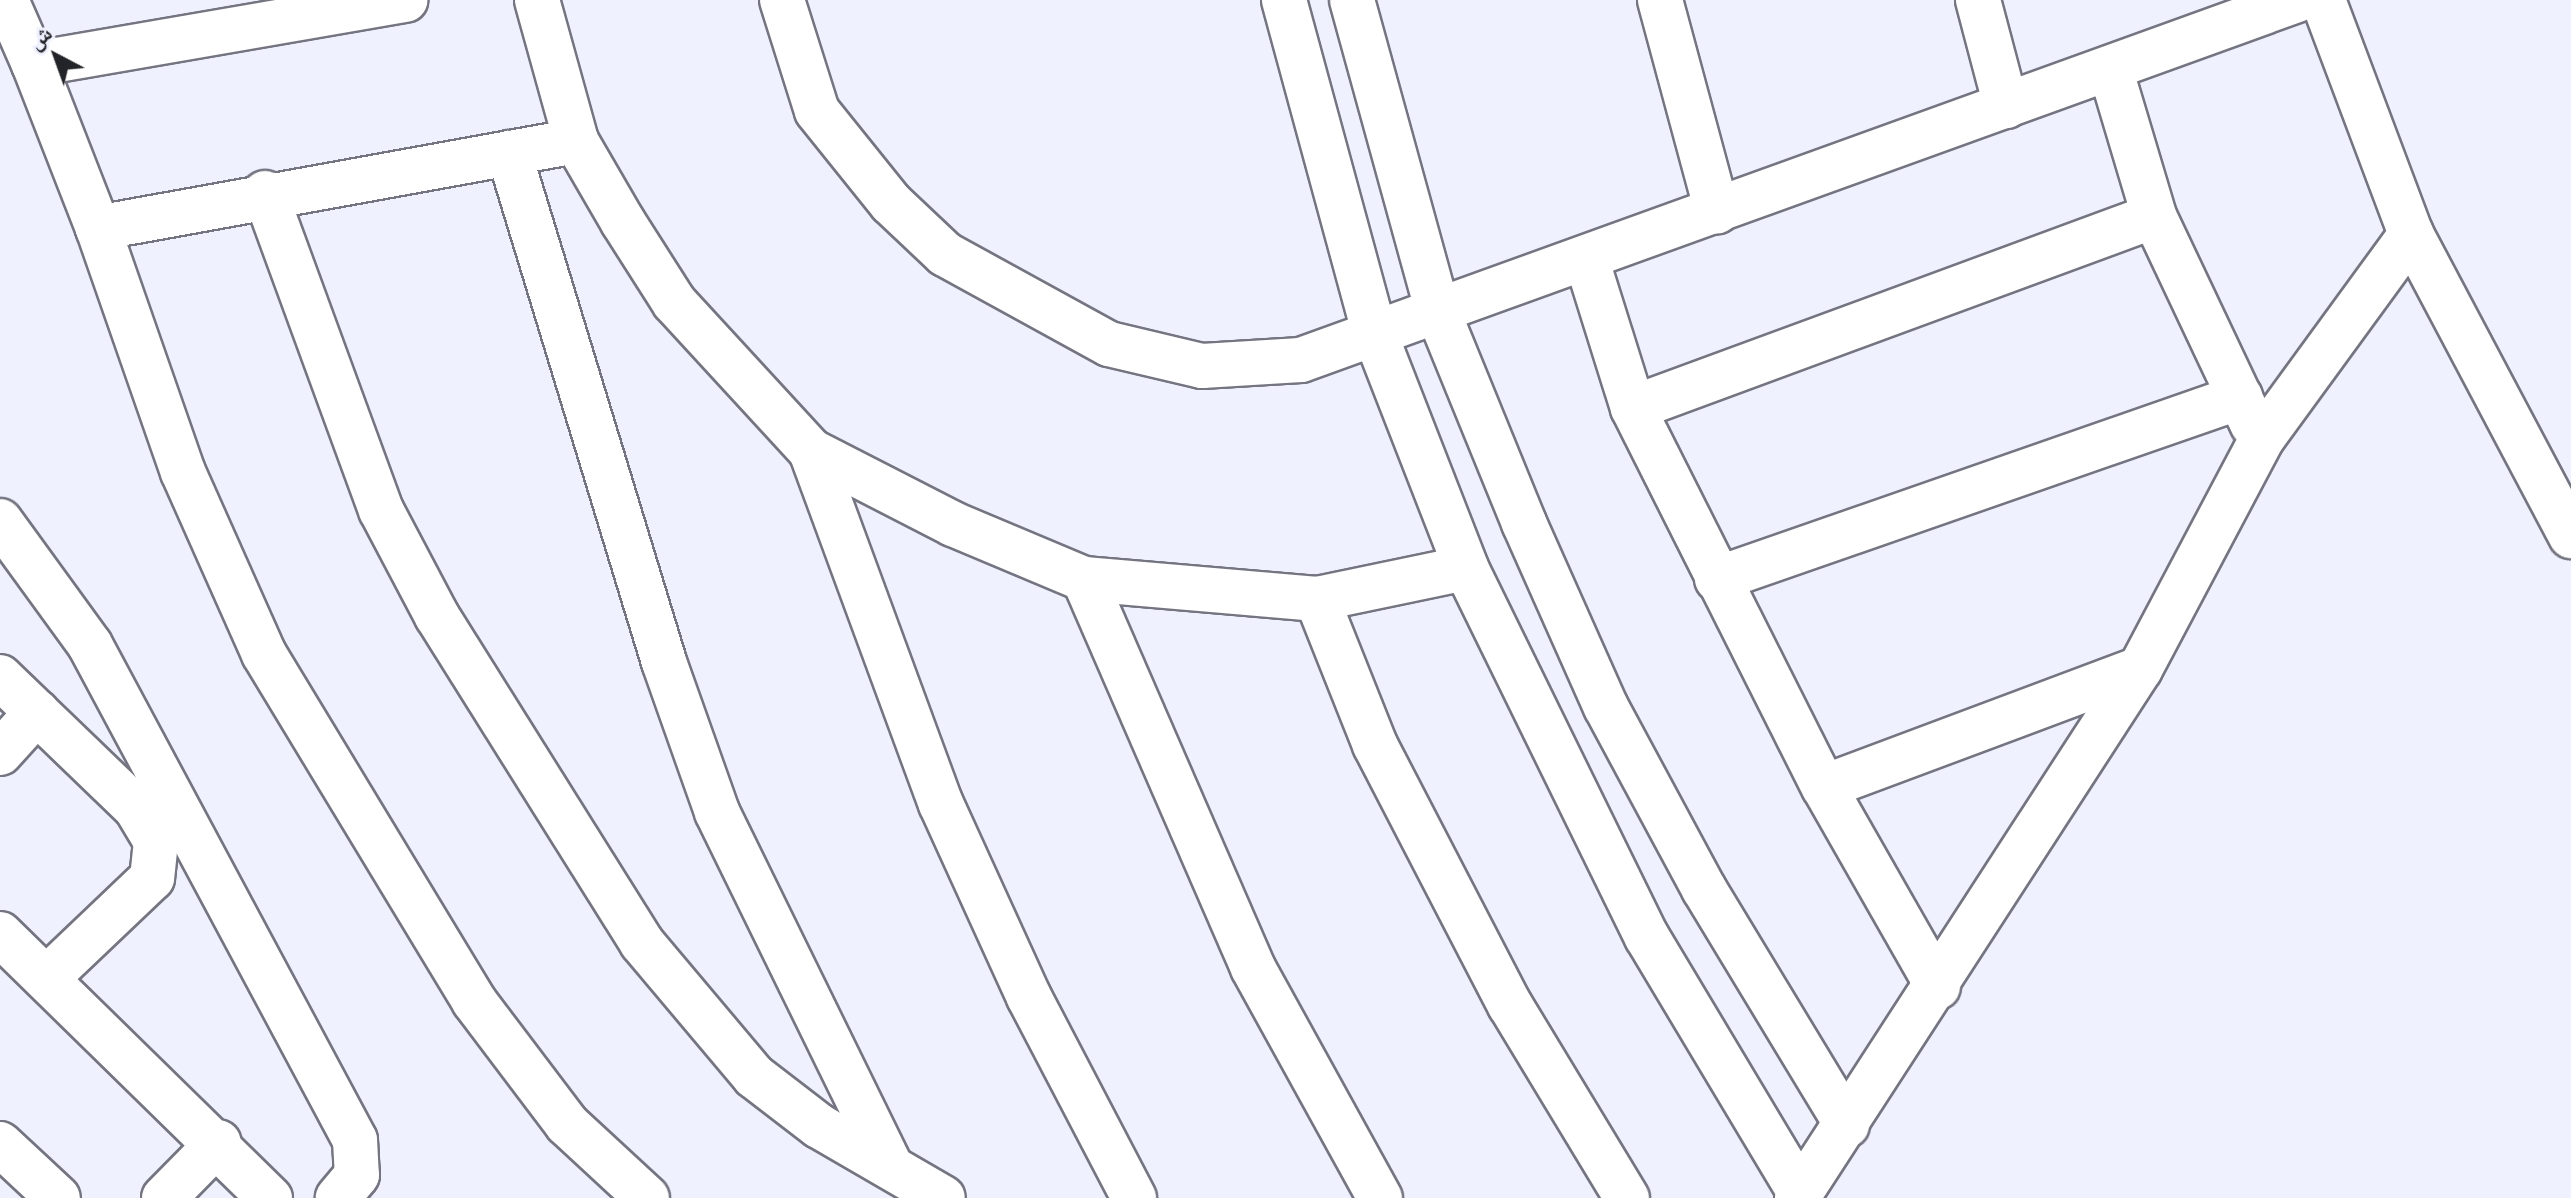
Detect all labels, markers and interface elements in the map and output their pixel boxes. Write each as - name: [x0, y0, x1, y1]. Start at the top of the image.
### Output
- north arrow: [16, 16, 96, 96]
- text: ش: [22, 19, 58, 56]

